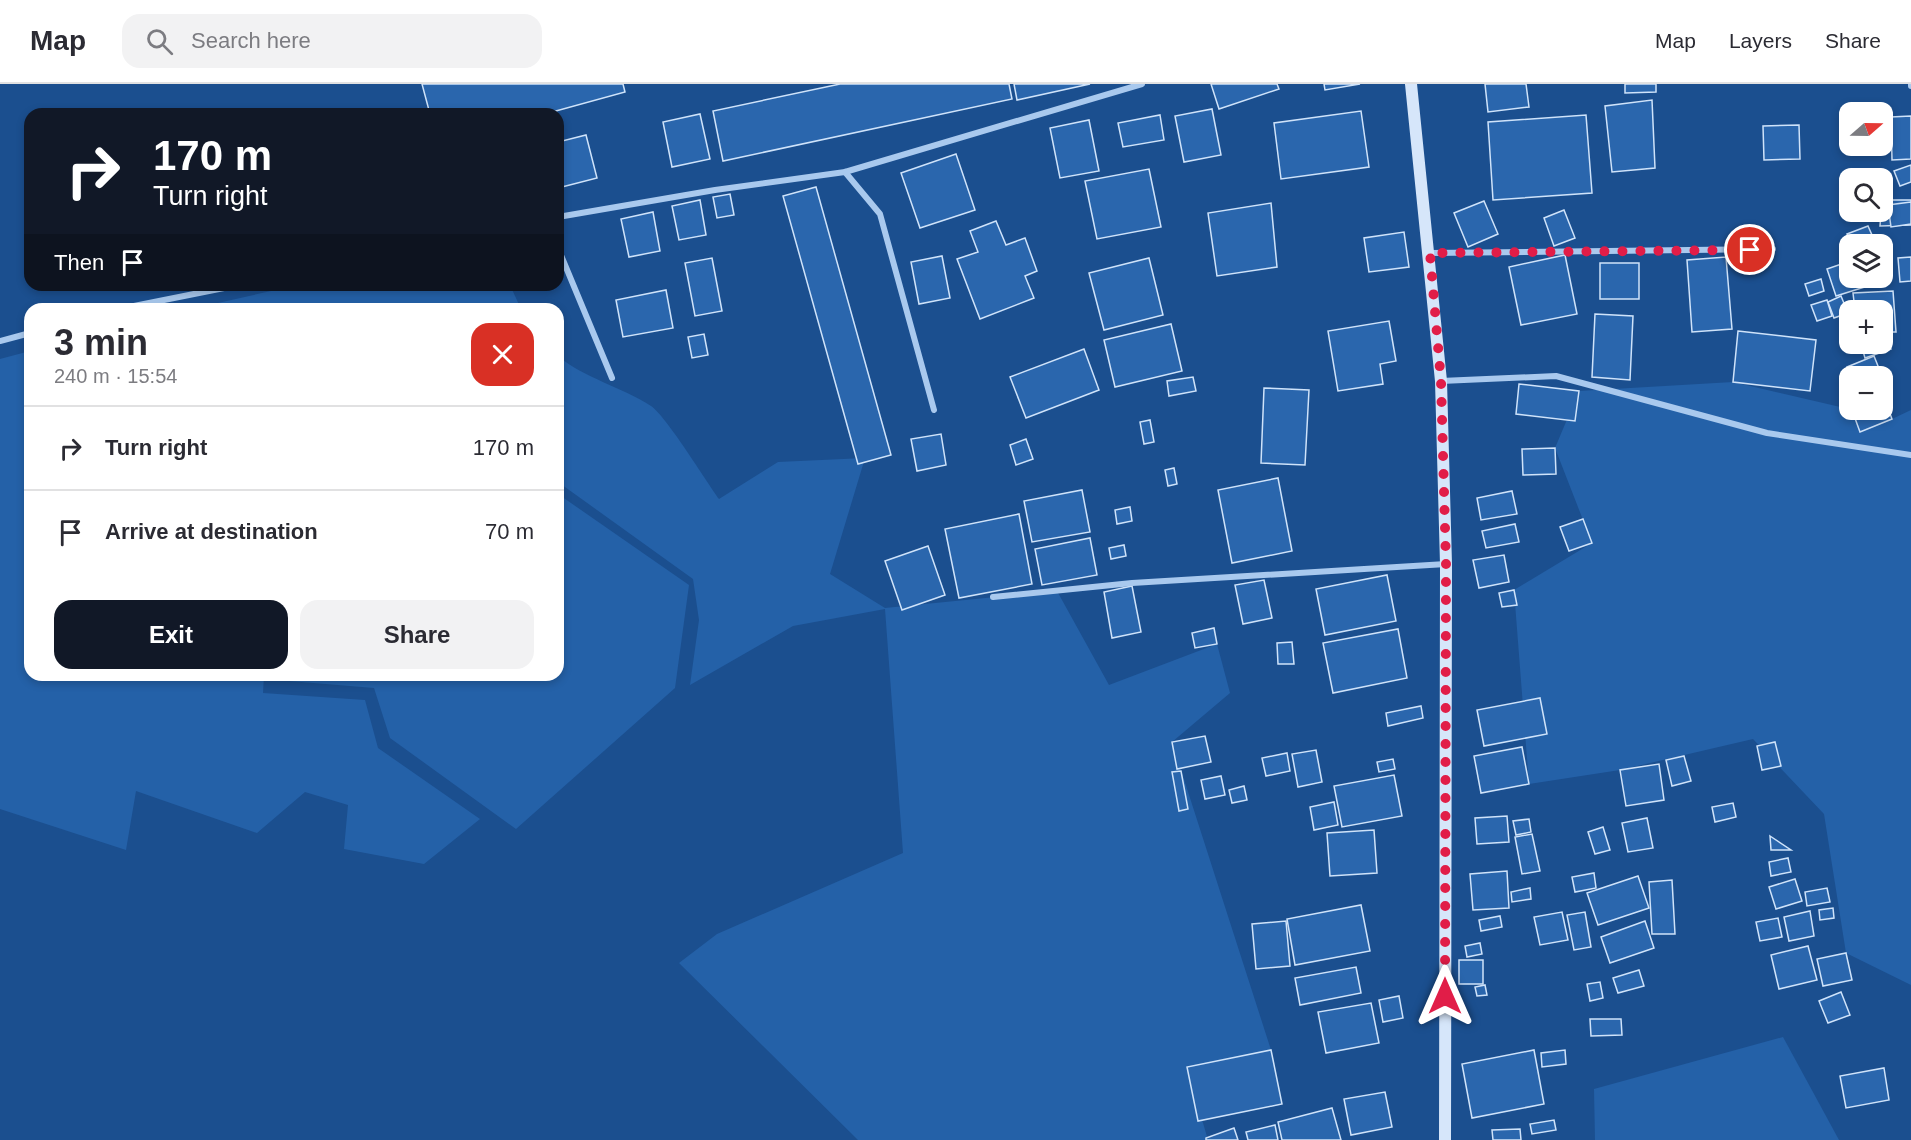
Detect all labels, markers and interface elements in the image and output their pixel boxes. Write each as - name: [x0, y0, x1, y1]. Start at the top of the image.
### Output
- search box: [122, 14, 542, 68]
- text: Map: [30, 25, 86, 56]
- icon: search: [143, 25, 176, 58]
- text: Search here: [191, 28, 311, 53]
- text: Map: [1655, 29, 1696, 52]
- text: Layers: [1729, 29, 1792, 52]
- text: Share: [1825, 29, 1881, 52]
- north arrow: [1839, 102, 1893, 156]
- map controls: [1839, 102, 1893, 420]
- icon: right: [54, 132, 132, 210]
- text: 170 m: [153, 132, 272, 179]
- button: search: [1839, 168, 1893, 222]
- text: Turn right: [153, 181, 268, 211]
- pin: [1724, 224, 1775, 275]
- icon: arrive: [1733, 233, 1766, 266]
- button: layers: [1839, 234, 1893, 288]
- icon: arrive: [116, 246, 149, 279]
- text: Then: [54, 250, 104, 275]
- button: +: [1839, 300, 1893, 354]
- text: 3 min: [54, 322, 148, 363]
- button: close: [471, 323, 534, 386]
- text: 240 m · 15:54: [54, 365, 177, 387]
- button: −: [1839, 366, 1893, 420]
- icon: right: [54, 432, 87, 465]
- text: Turn right: [105, 435, 207, 460]
- text: 170 m: [473, 435, 534, 460]
- icon: arrive: [54, 516, 87, 549]
- text: Arrive at destination: [105, 519, 318, 544]
- text: 70 m: [485, 519, 534, 544]
- button: Exit: [54, 600, 288, 669]
- button: Share: [300, 600, 534, 669]
- position arrow: [1413, 964, 1477, 1028]

